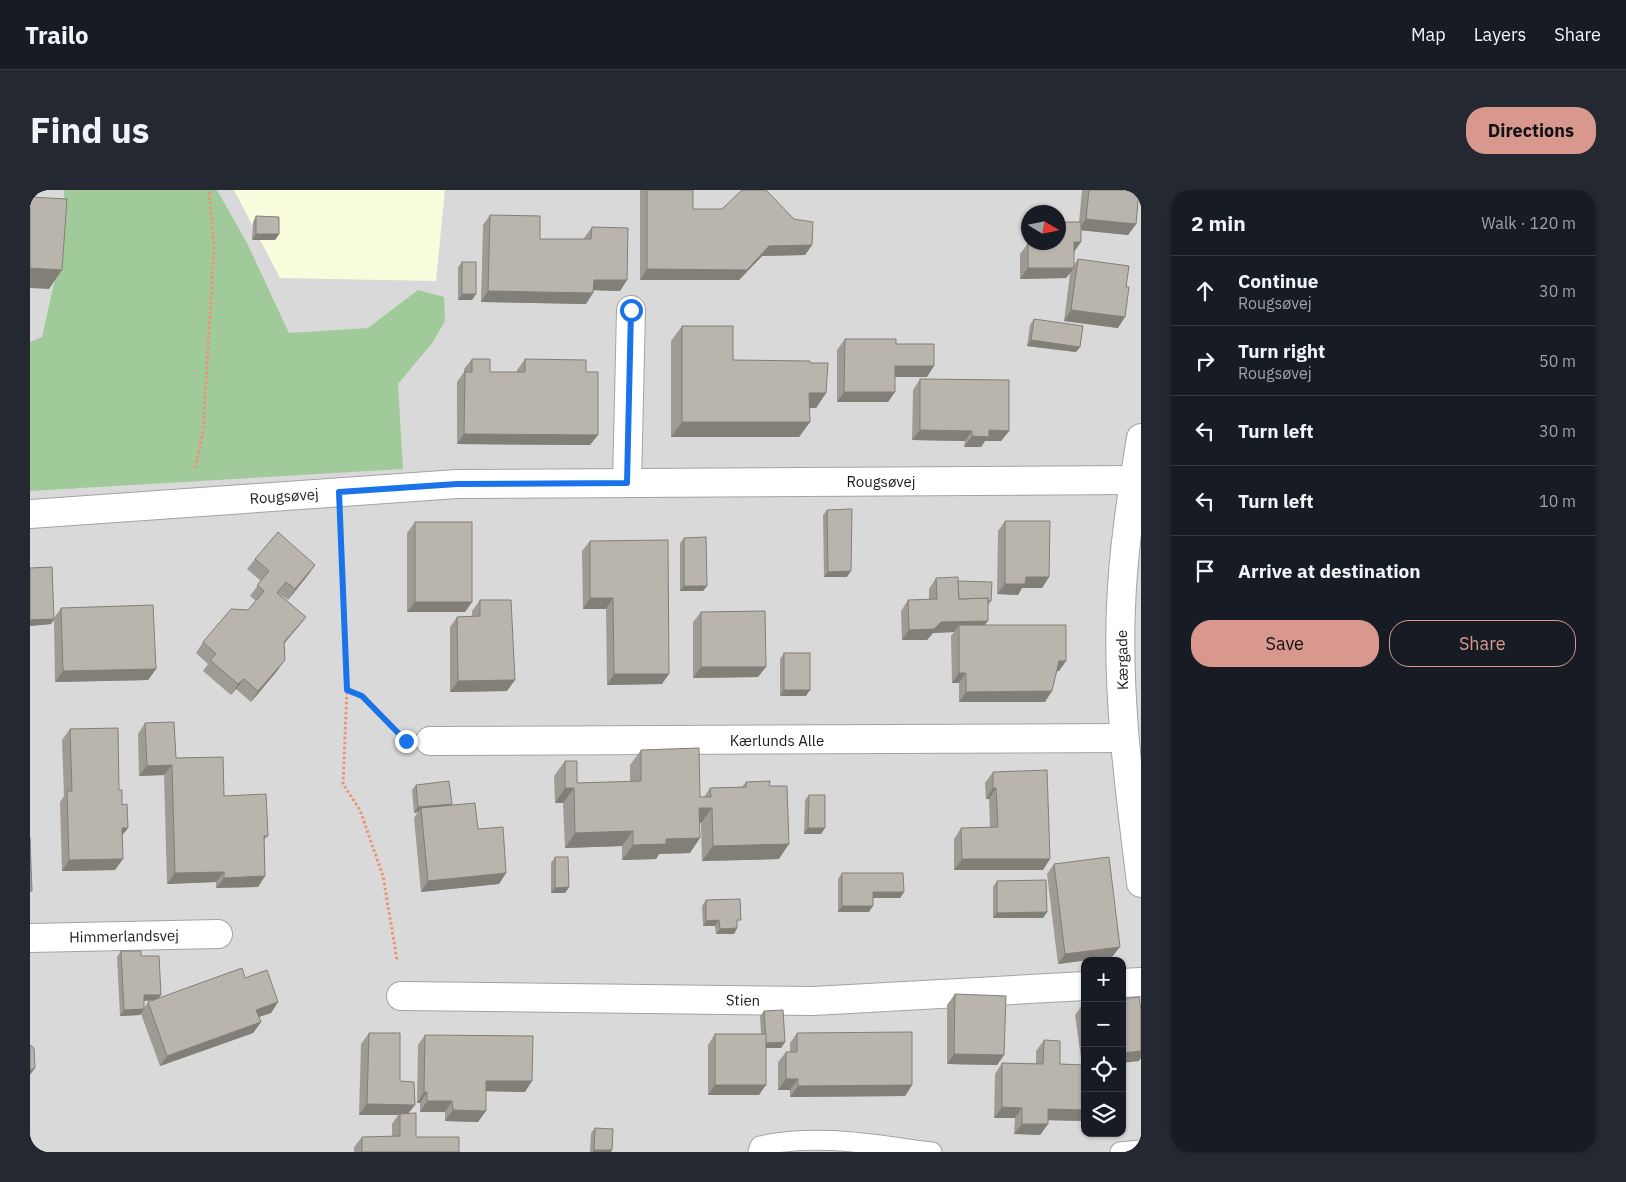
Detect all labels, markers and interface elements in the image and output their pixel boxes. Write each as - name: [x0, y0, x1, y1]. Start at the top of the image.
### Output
- text: Trailo: [25, 19, 89, 51]
- text: Map: [1411, 23, 1446, 46]
- text: Layers: [1474, 23, 1526, 46]
- text: Share: [1554, 23, 1601, 46]
- text: Find us: [30, 107, 149, 153]
- button: Directions: [1466, 107, 1596, 154]
- north arrow: [1021, 205, 1066, 250]
- text: 2 min: [1191, 209, 1246, 237]
- text: Walk · 120 m: [1481, 213, 1576, 233]
- text: Continue: [1238, 269, 1318, 293]
- icon: ahead: [1191, 277, 1219, 305]
- text: 30 m: [1539, 281, 1576, 301]
- text: Rougsøvej: [1238, 293, 1312, 313]
- route start: [620, 299, 643, 322]
- text: Turn right: [1238, 339, 1325, 363]
- icon: right: [1191, 347, 1219, 375]
- text: 50 m: [1539, 351, 1576, 371]
- text: Rougsøvej: [1238, 363, 1312, 383]
- icon: left: [1191, 417, 1219, 445]
- text: Turn left: [1238, 419, 1314, 443]
- text: 30 m: [1539, 421, 1576, 441]
- street label: Rougsøvej: [846, 472, 916, 491]
- street label: Rougsøvej: [249, 484, 319, 508]
- icon: left: [1191, 487, 1219, 515]
- text: Turn left: [1238, 489, 1314, 513]
- text: 10 m: [1539, 491, 1576, 511]
- icon: arrive: [1191, 557, 1219, 585]
- text: Arrive at destination: [1238, 559, 1421, 583]
- button: Save: [1191, 620, 1379, 667]
- button: Share: [1389, 620, 1576, 667]
- street label: Kærgade: [1112, 630, 1132, 690]
- route end: [395, 730, 418, 753]
- street label: Kærlunds Alle: [730, 731, 824, 750]
- street label: Himmerlandsvej: [69, 926, 179, 946]
- map controls: [1081, 957, 1126, 1137]
- button: +: [1081, 957, 1126, 1002]
- street label: Stien: [726, 990, 760, 1010]
- button: −: [1081, 1002, 1126, 1047]
- button: locate: [1081, 1047, 1126, 1092]
- button: layers: [1081, 1092, 1126, 1137]

